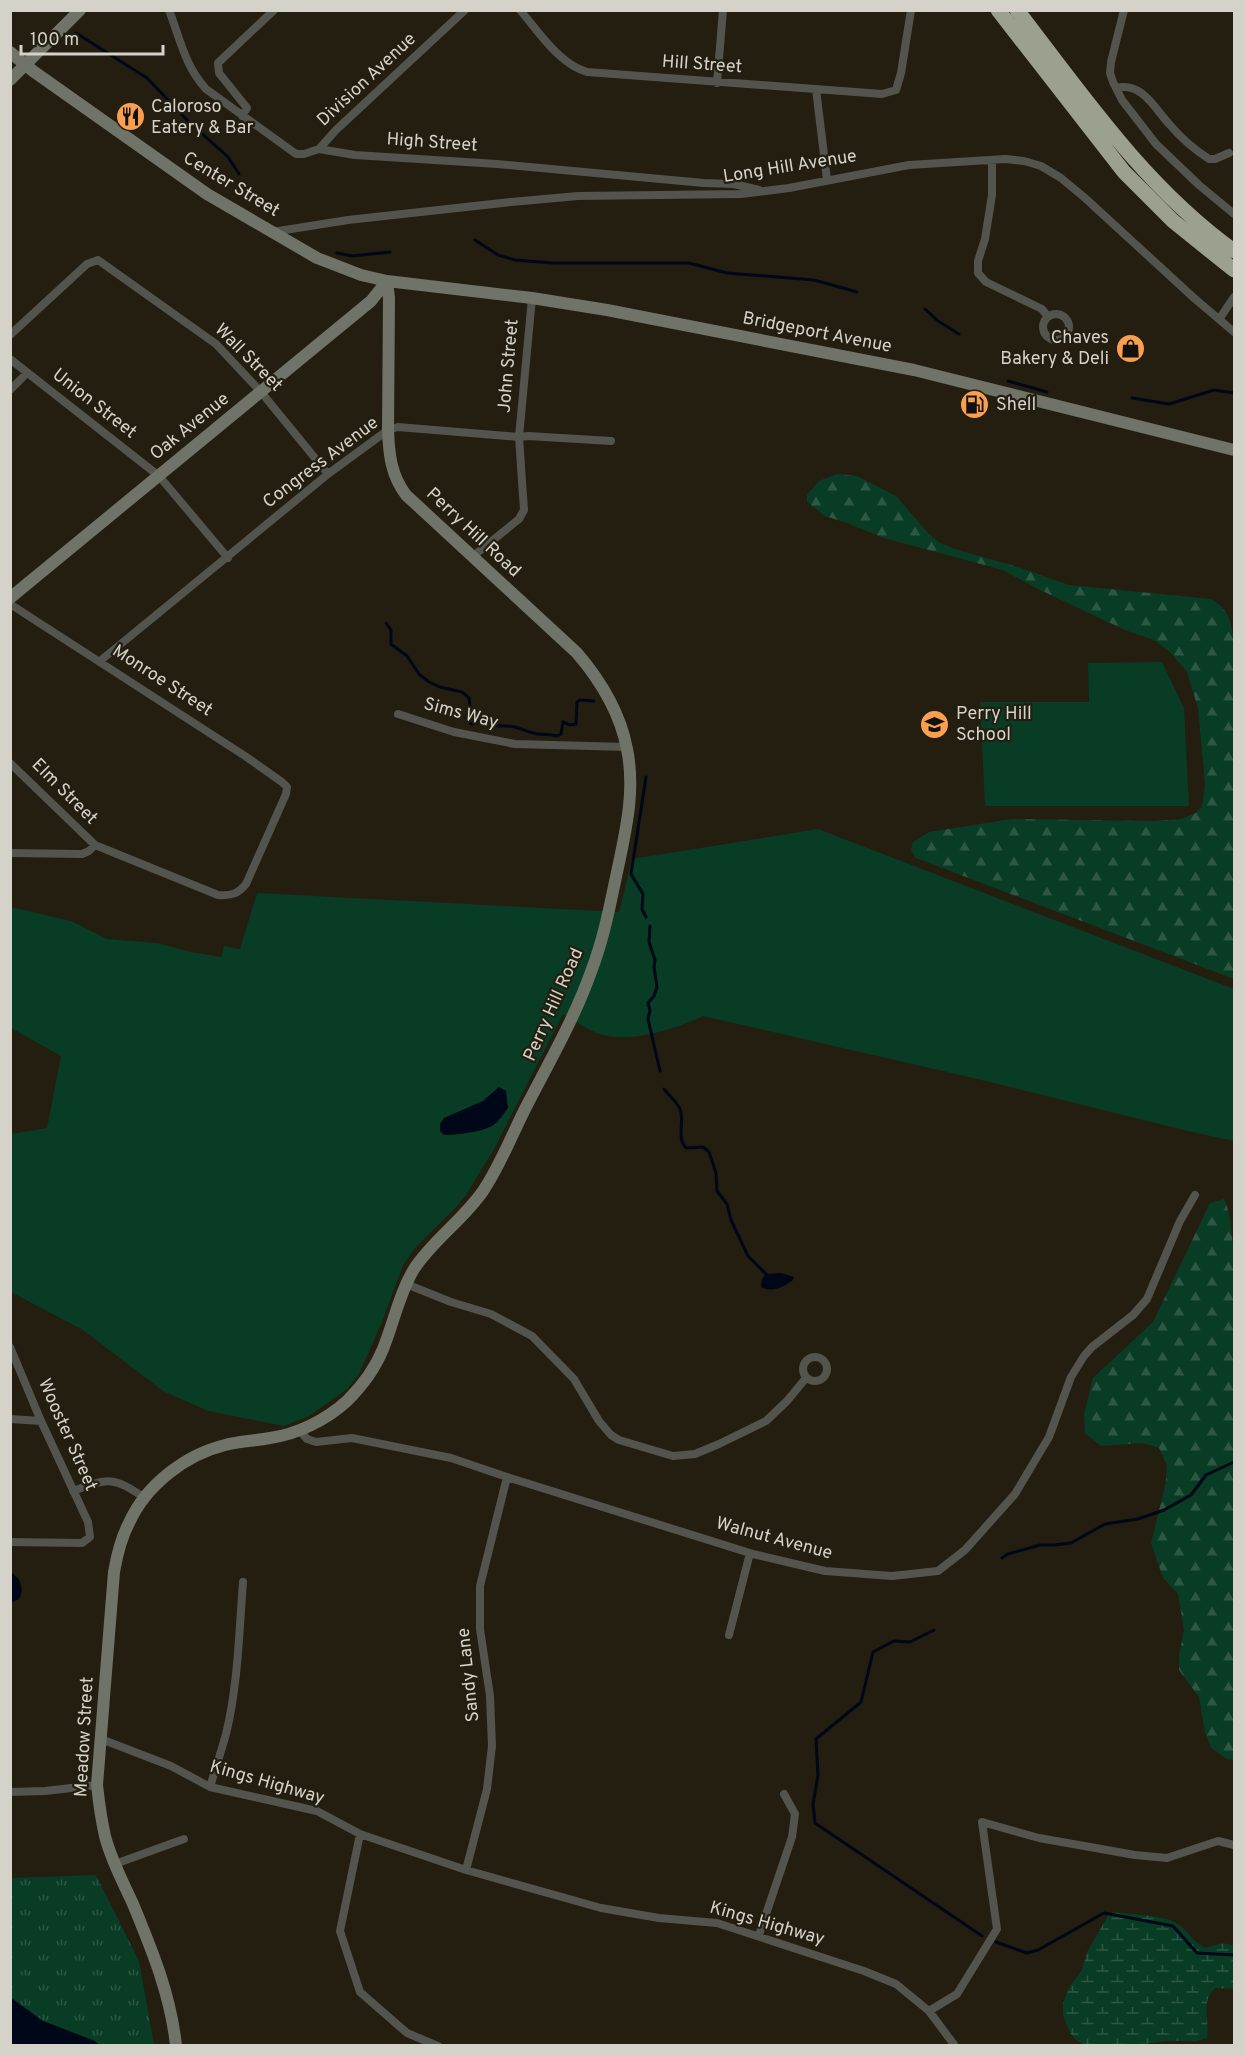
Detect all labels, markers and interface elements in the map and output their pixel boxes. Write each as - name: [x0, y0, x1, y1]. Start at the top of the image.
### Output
- scale bar: [21, 18, 164, 56]
- street label: Division Avenue: [313, 28, 421, 132]
- text: 100 m: [30, 29, 79, 52]
- street label: Hill Street: [661, 51, 743, 79]
- place label: Caloroso Eatery & Bar: [151, 96, 253, 140]
- restaurant icon: Caloroso Eatery & Bar: [114, 101, 146, 133]
- street label: High Street: [386, 128, 478, 158]
- street label: Long Hill Avenue: [721, 145, 859, 189]
- street label: Center Street: [178, 147, 284, 223]
- street label: Bridgeport Avenue: [740, 307, 894, 359]
- street label: John Street: [493, 318, 525, 414]
- street label: Wall Street: [209, 319, 287, 397]
- place label: Chaves Bakery & Deli: [1000, 327, 1109, 371]
- shop icon: Chaves Bakery & Deli: [1114, 332, 1146, 364]
- street label: Union Street: [47, 364, 141, 444]
- street label: Oak Avenue: [146, 388, 234, 466]
- fuel station icon: Shell: [959, 389, 991, 421]
- place label: Shell: [996, 394, 1036, 417]
- street label: Congress Avenue: [259, 412, 383, 514]
- street label: Perry Hill Road: [421, 483, 525, 583]
- street label: Monroe Street: [107, 640, 217, 722]
- street label: Sims Way: [421, 693, 501, 735]
- place label: Perry Hill School: [956, 703, 1032, 747]
- school or university icon: Perry Hill School: [919, 708, 951, 740]
- street label: Elm Street: [26, 754, 102, 830]
- street label: Perry Hill Road: [519, 945, 589, 1065]
- street label: Wooster Street: [32, 1375, 102, 1495]
- street label: Walnut Avenue: [713, 1512, 835, 1566]
- street label: Sandy Lane: [453, 1627, 485, 1723]
- street label: Meadow Street: [70, 1676, 100, 1798]
- street label: Kings Highway: [207, 1756, 327, 1810]
- street label: Kings Highway: [707, 1897, 827, 1951]

